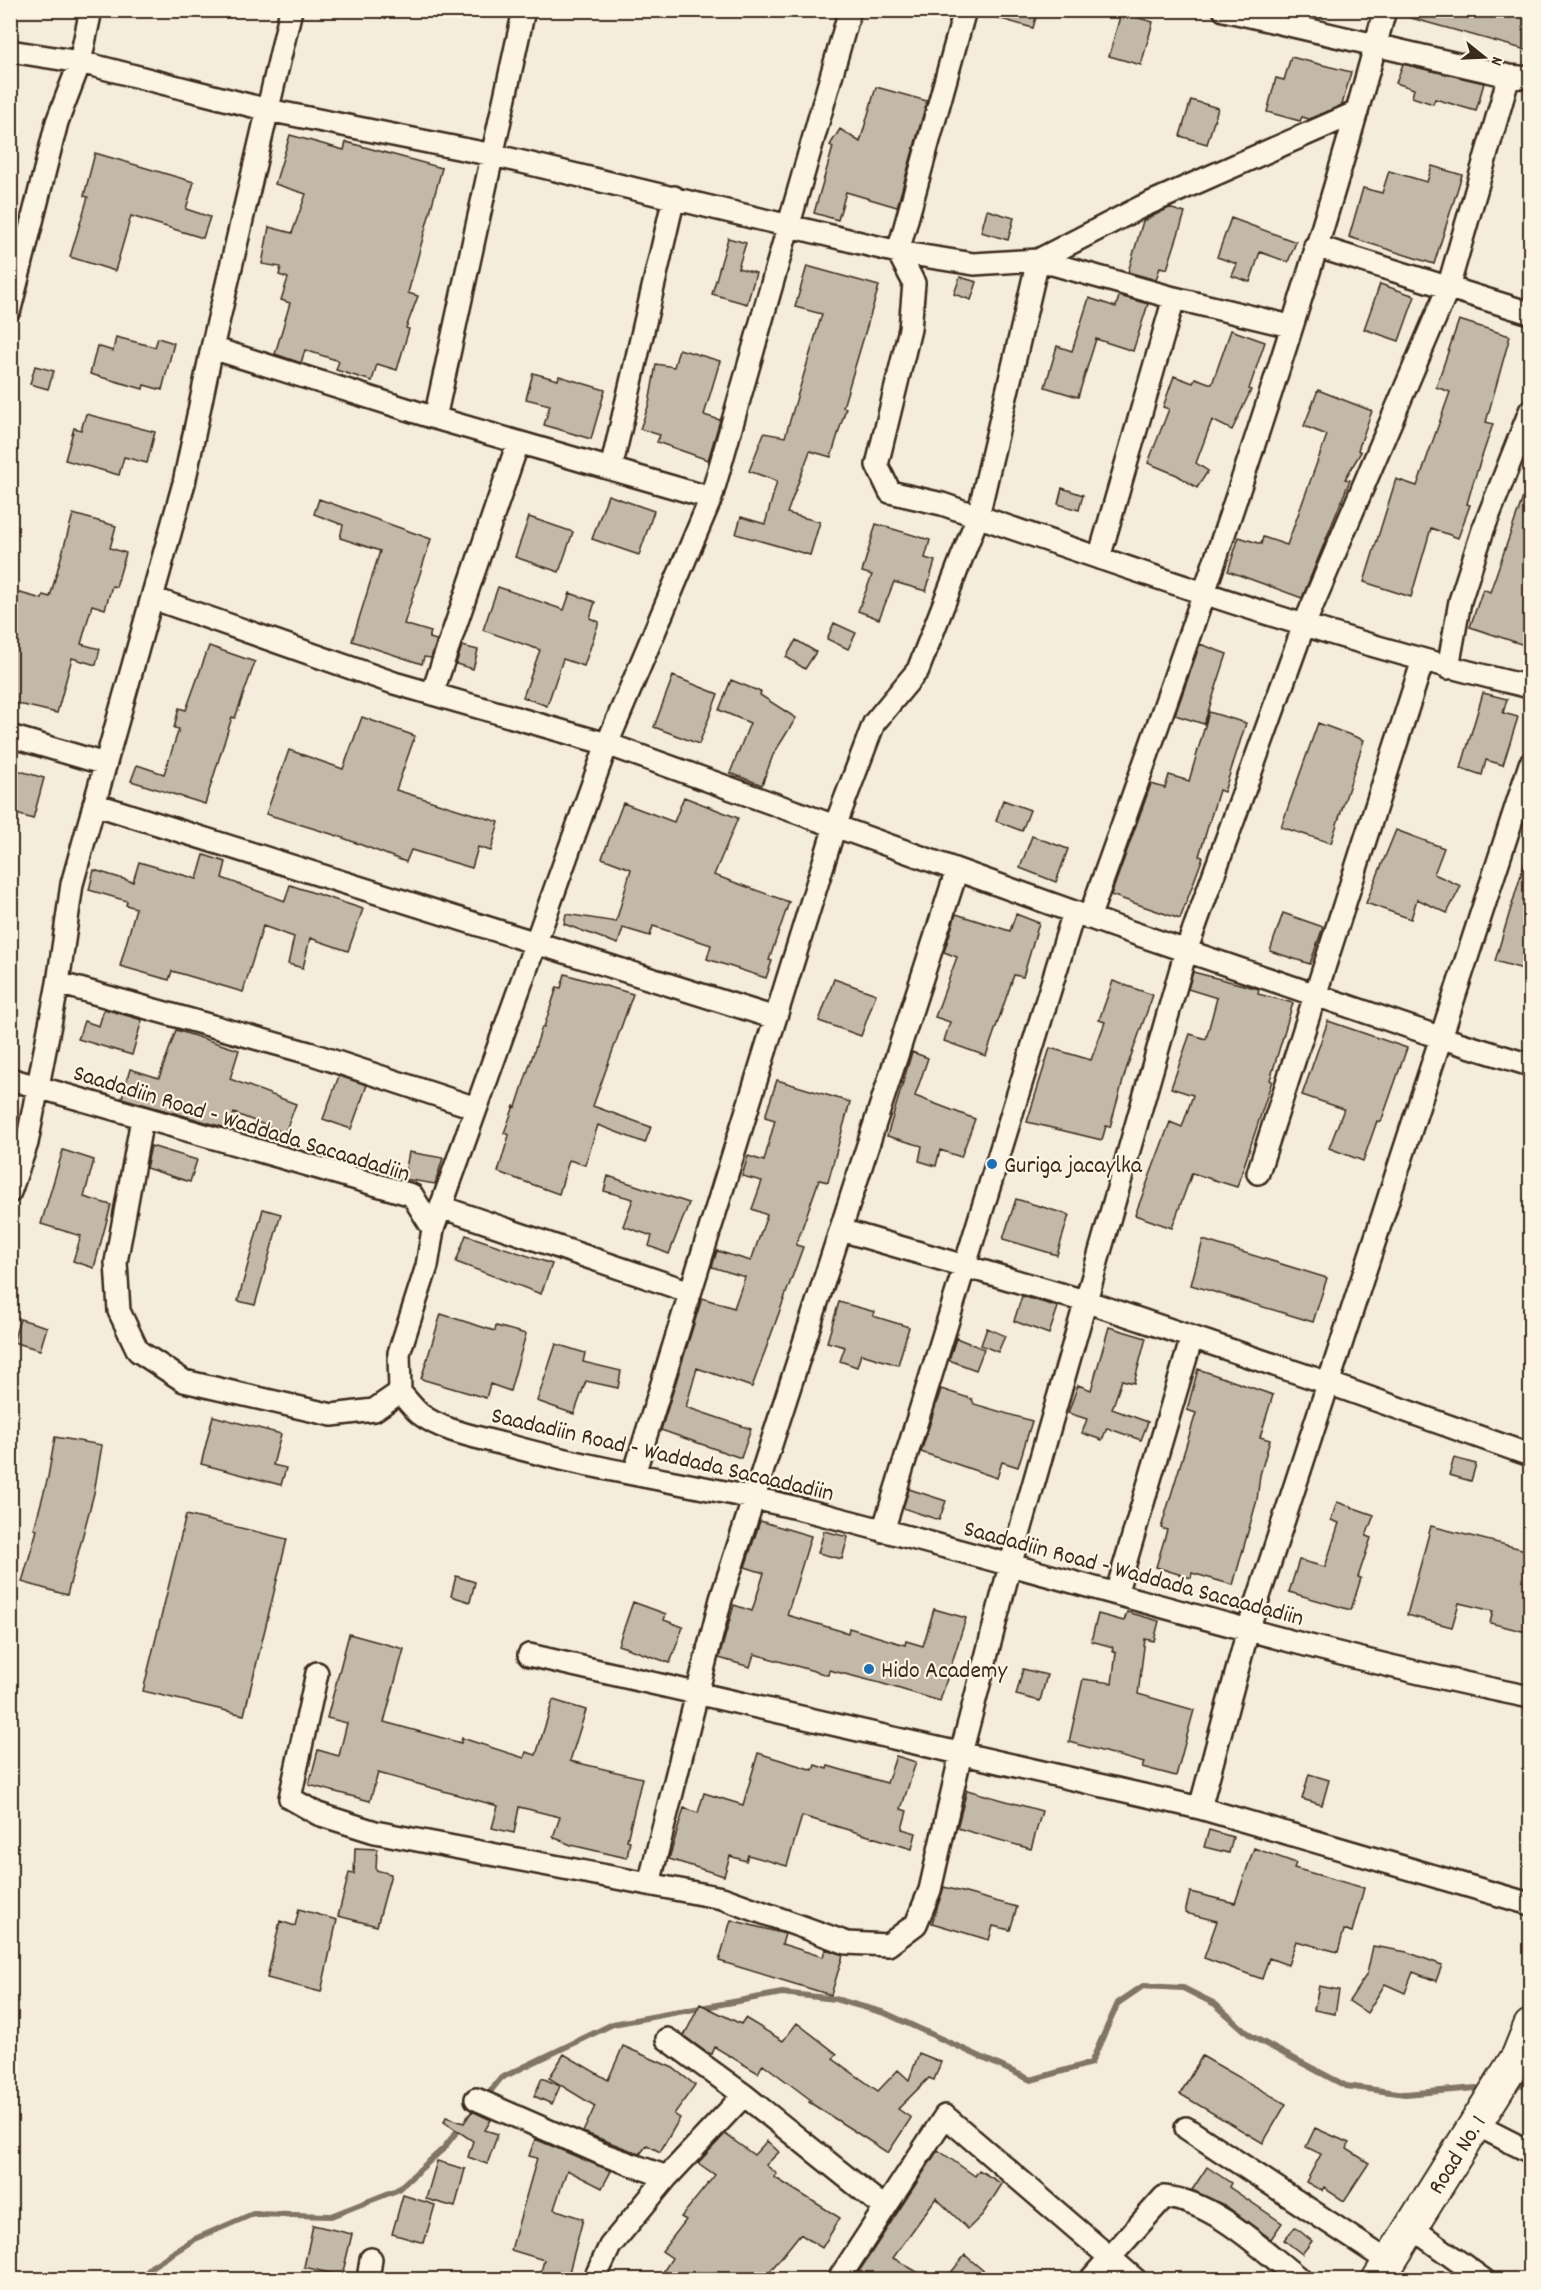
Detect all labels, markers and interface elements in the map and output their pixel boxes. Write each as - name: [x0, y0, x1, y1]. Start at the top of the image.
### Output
- north arrow: [1454, 27, 1514, 87]
- text: N: [1484, 54, 1508, 68]
- street label: Saadadiin Road - Waddada Sacaadadiin: [68, 1057, 414, 1192]
- place label: Guriga jacaylka: [1004, 1150, 1143, 1184]
- marker: Guriga jacaylka: [985, 1157, 999, 1171]
- street label: Saadadiin Road - Waddada Sacaadadiin: [488, 1400, 837, 1512]
- street label: Saadadiin Road - Waddada Sacaadadiin: [959, 1513, 1307, 1637]
- place label: Hido Academy: [881, 1655, 1008, 1689]
- marker: Hido Academy: [862, 1662, 876, 1676]
- street label: Road No. 1: [1421, 2109, 1496, 2202]

